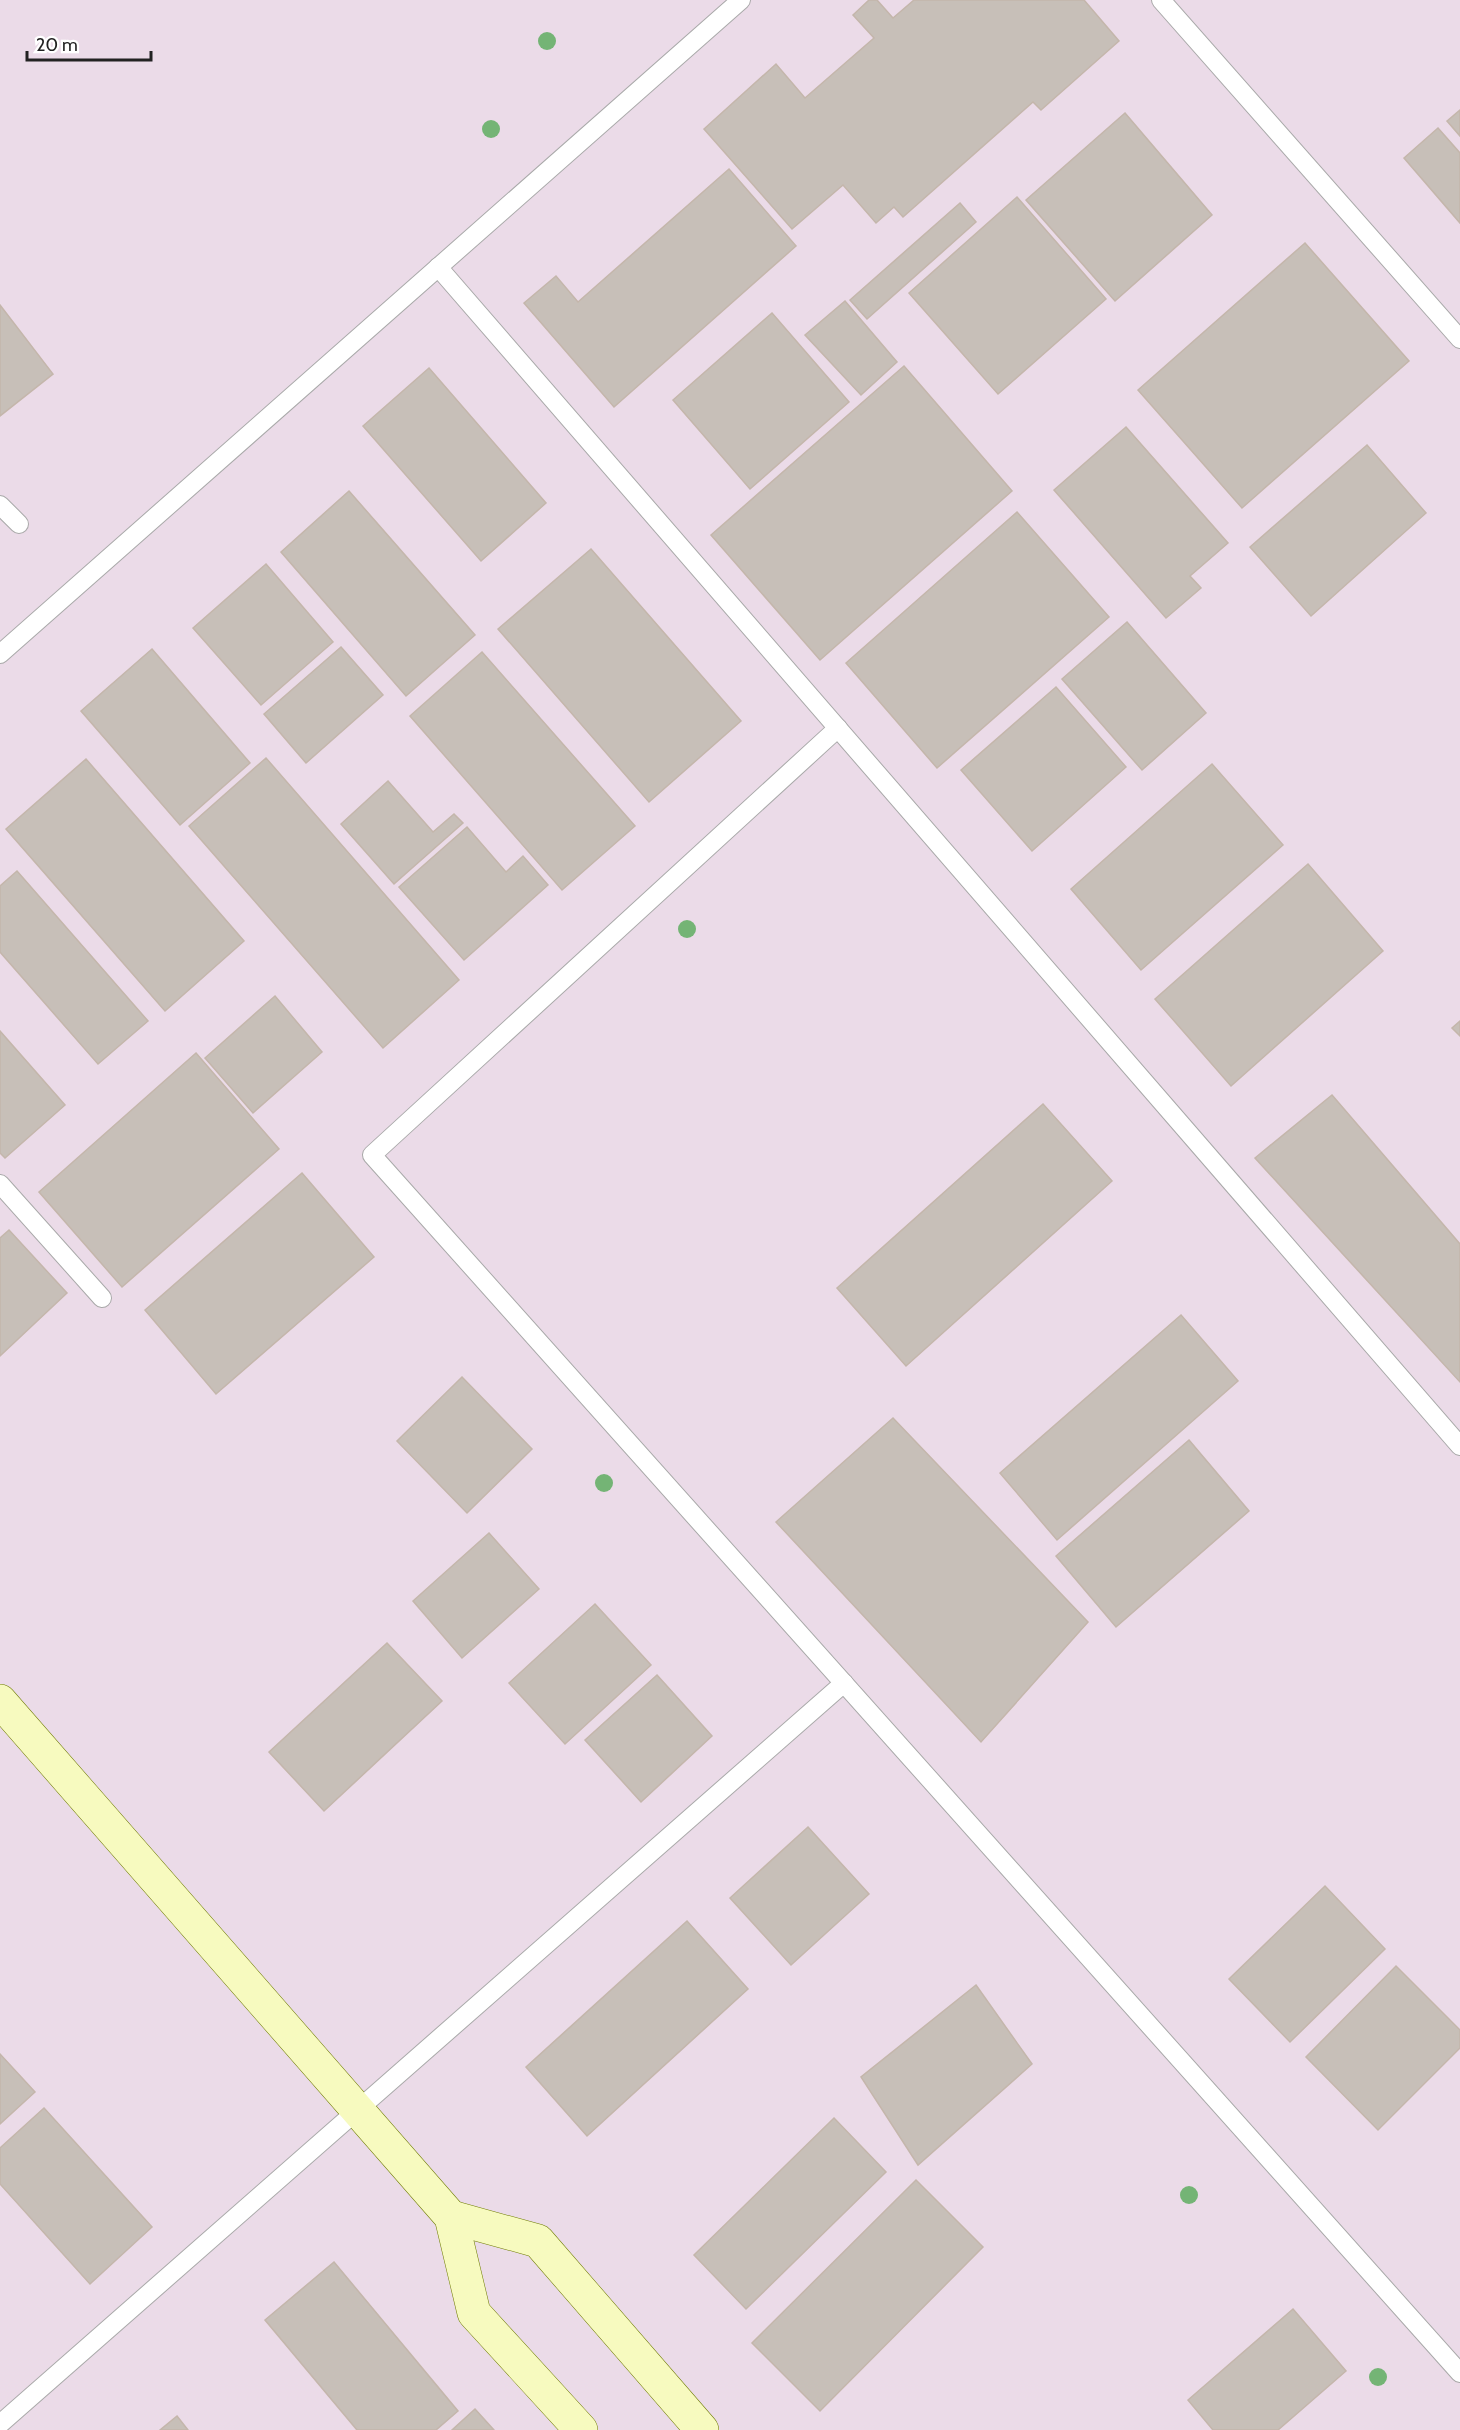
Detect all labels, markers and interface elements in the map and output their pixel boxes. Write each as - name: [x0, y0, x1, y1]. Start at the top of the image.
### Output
- scale bar: [27, 24, 152, 62]
- text: 20 m: [36, 34, 78, 56]

